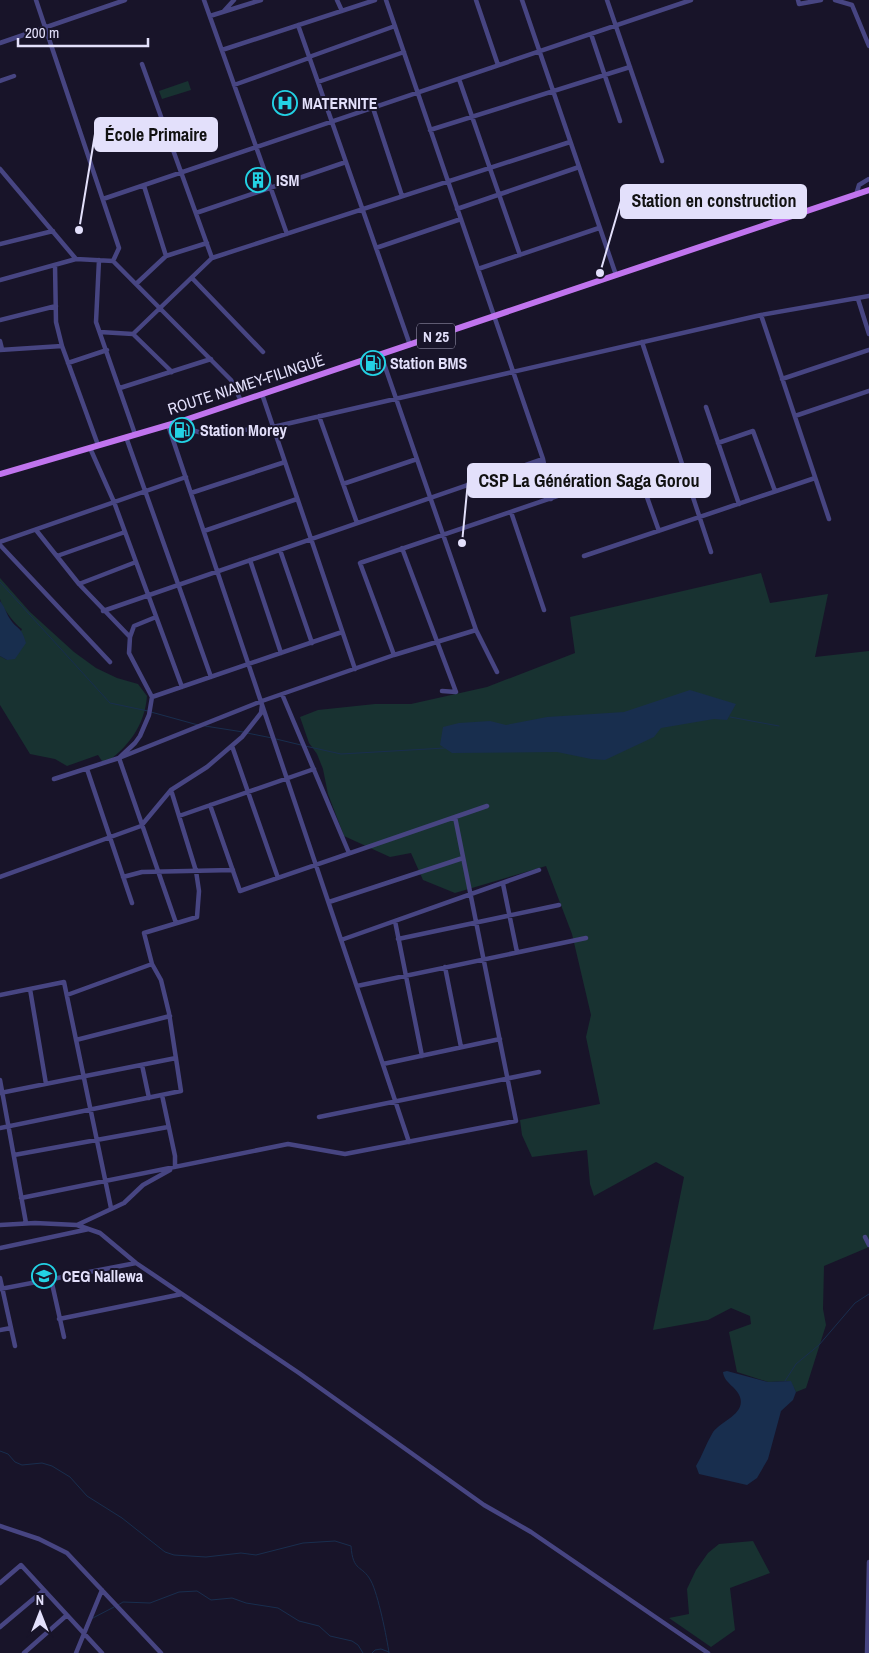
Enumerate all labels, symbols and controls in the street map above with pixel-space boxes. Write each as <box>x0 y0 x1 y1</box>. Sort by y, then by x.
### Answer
scale bar <box>18 15 148 47</box>
text: 200 m <box>25 22 59 43</box>
hospital icon: MATERNITE <box>272 90 298 116</box>
place label: MATERNITE <box>302 92 378 114</box>
callout: École Primaire <box>95 118 217 151</box>
text: École Primaire <box>105 122 207 147</box>
building icon: ISM <box>245 167 271 193</box>
place label: ISM <box>276 169 299 191</box>
callout: Station en construction <box>621 185 806 218</box>
text: Station en construction <box>632 188 796 213</box>
road number: N 25 <box>417 324 455 348</box>
street label: ROUTE NIAMEY-FILINGUÉ <box>165 348 327 420</box>
fuel station icon: Station BMS <box>360 350 386 376</box>
place label: Station BMS <box>390 352 468 374</box>
fuel station icon: Station Morey <box>169 417 195 443</box>
place label: Station Morey <box>200 419 287 441</box>
callout: CSP La Génération Saga Gorou <box>468 464 710 497</box>
text: CSP La Génération Saga Gorou <box>478 468 700 493</box>
school or university icon: CEG Nallewa <box>31 1263 57 1289</box>
place label: CEG Nallewa <box>62 1265 144 1287</box>
north arrow <box>15 1588 65 1638</box>
text: N <box>36 1591 44 1609</box>

